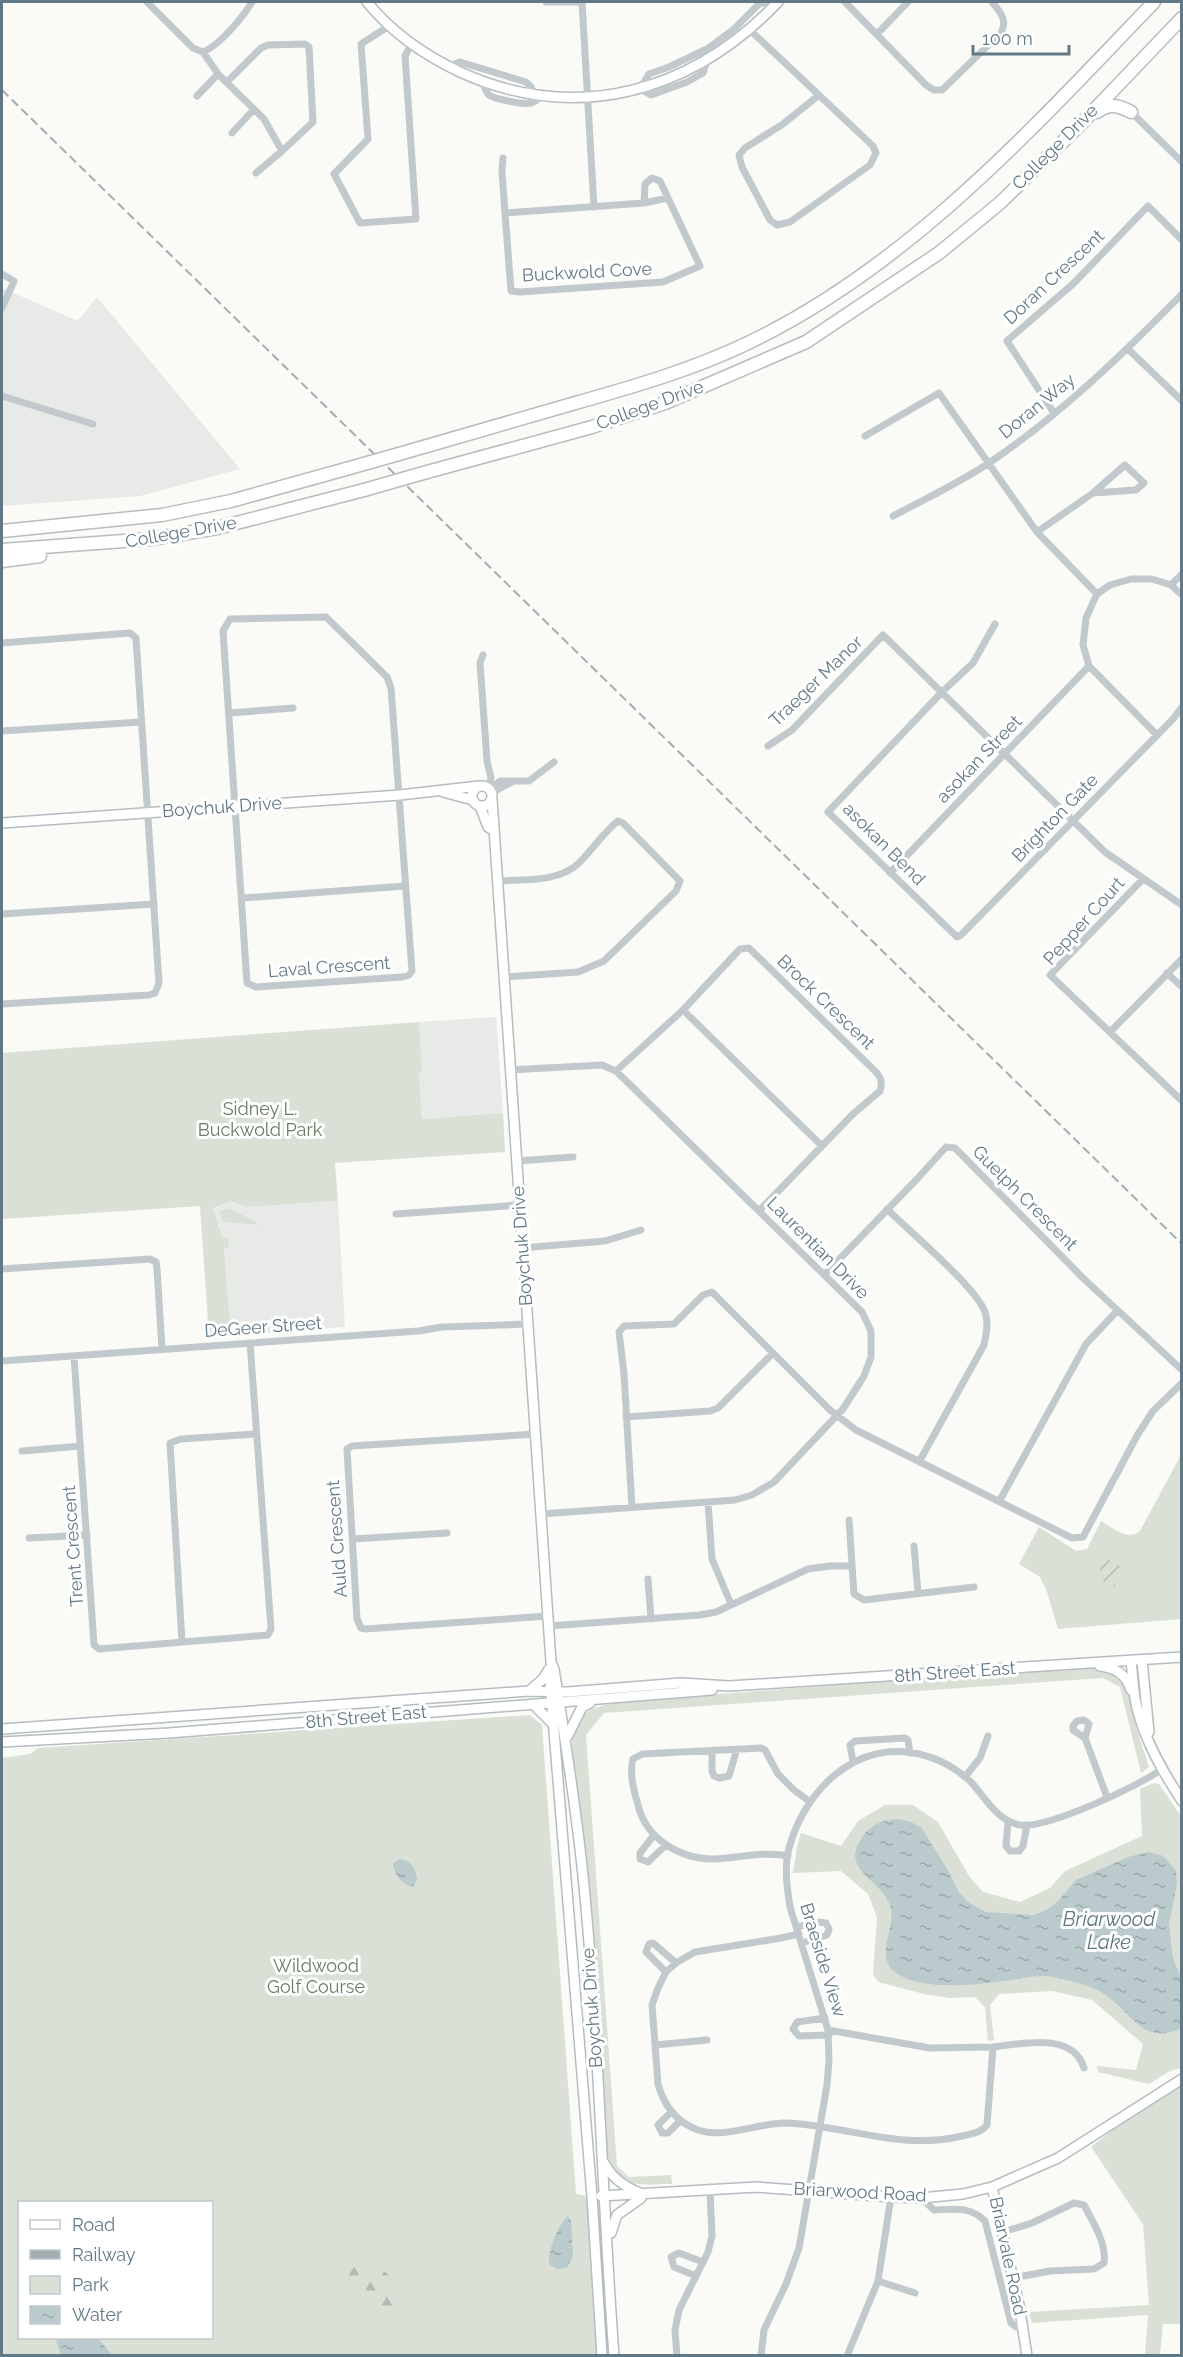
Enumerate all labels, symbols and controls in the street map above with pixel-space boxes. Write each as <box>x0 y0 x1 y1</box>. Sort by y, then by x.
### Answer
scale bar <box>973 18 1069 56</box>
text: 100 m <box>982 28 1033 49</box>
street label: College Drive <box>1007 99 1102 194</box>
street label: Doran Crescent <box>999 225 1108 328</box>
street label: Buckwold Cove <box>521 258 653 285</box>
street label: Doran Way <box>995 369 1079 442</box>
street label: College Drive <box>593 375 707 434</box>
street label: College Drive <box>124 511 239 552</box>
street label: Traeger Manor <box>765 631 867 730</box>
street label: asokan Street <box>932 711 1026 807</box>
street label: Brighton Gate <box>1007 769 1102 866</box>
street label: Boychuk Drive <box>161 792 283 821</box>
street label: asokan Bend <box>839 798 930 889</box>
street label: Pepper Court <box>1039 872 1129 969</box>
street label: Brock Crescent <box>773 950 879 1053</box>
street label: Laval Crescent <box>267 952 391 981</box>
park label: Sidney L. Buckwold Park <box>198 1098 323 1140</box>
street label: Guelph Crescent <box>969 1141 1082 1254</box>
street label: Boychuk Drive <box>507 1185 536 1307</box>
street label: Laurentian Drive <box>763 1192 874 1303</box>
street label: DeGeer Street <box>203 1312 322 1341</box>
street label: Auld Crescent <box>322 1480 351 1599</box>
street label: Trent Crescent <box>58 1485 87 1607</box>
street label: 8th Street East <box>894 1657 1016 1686</box>
street label: 8th Street East <box>304 1701 428 1732</box>
street label: Braeside View <box>796 1900 851 2020</box>
water label: Briarwood Lake <box>1063 1907 1156 1954</box>
street label: Boychuk Drive <box>577 1947 606 2069</box>
park label: Wildwood Golf Course <box>267 1955 365 1997</box>
street label: Briarwood Road <box>793 2178 927 2205</box>
street label: Briarvale Road <box>986 2195 1031 2317</box>
legend <box>18 2201 213 2339</box>
text: Road <box>72 2214 115 2235</box>
text: Railway <box>72 2244 136 2265</box>
text: Park <box>72 2274 109 2295</box>
text: Water <box>72 2304 123 2325</box>

